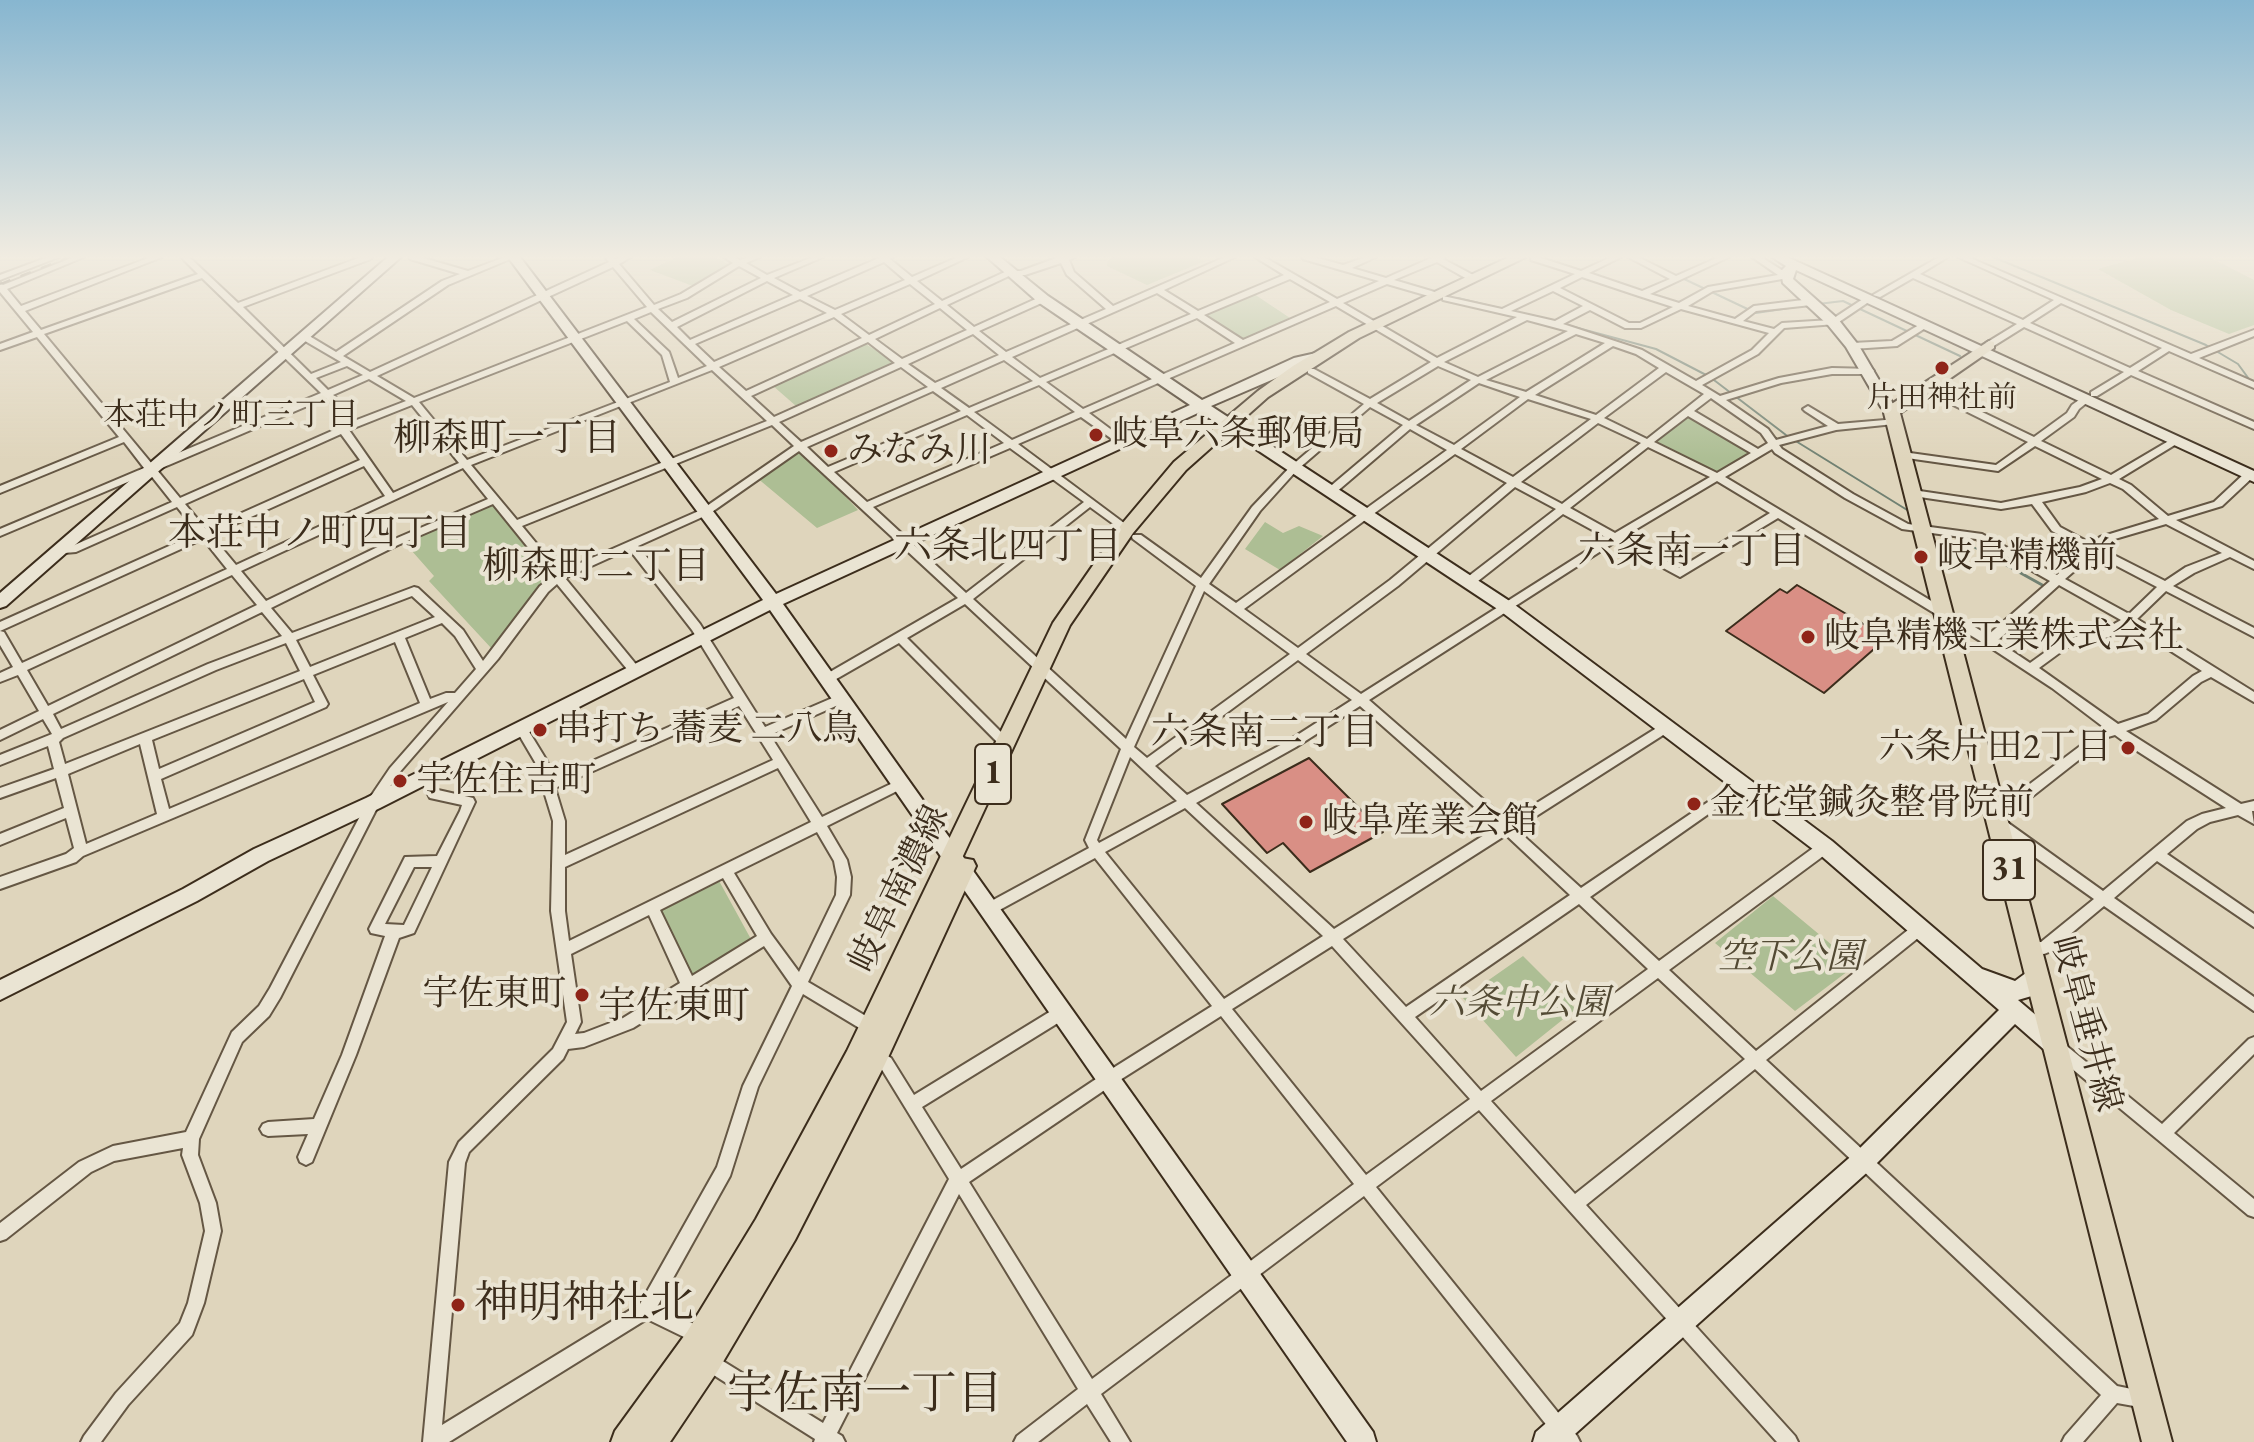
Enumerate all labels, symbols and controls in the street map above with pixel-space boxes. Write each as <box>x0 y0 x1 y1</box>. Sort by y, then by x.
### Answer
marker: 片田神社前 <box>1933 359 1951 377</box>
place label: 片田神社前 <box>1867 381 2017 417</box>
district label: 本荘中ノ町三丁目 <box>103 397 359 435</box>
place label: 岐阜六条郵便局 <box>1112 413 1364 457</box>
district label: 柳森町一丁目 <box>393 417 621 463</box>
marker: 岐阜六条郵便局 <box>1087 426 1105 444</box>
place label: みなみ川 <box>847 429 991 473</box>
marker: みなみ川 <box>822 442 840 460</box>
district label: 本荘中ノ町四丁目 <box>168 512 472 558</box>
district label: 六条北四丁目 <box>894 525 1122 571</box>
district label: 六条南一丁目 <box>1578 530 1806 576</box>
place label: 岐阜精機前 <box>1937 535 2117 579</box>
district label: 柳森町二丁目 <box>482 545 710 591</box>
marker: 岐阜精機前 <box>1912 548 1930 566</box>
place label: 岐阜精機工業株式会社 <box>1824 615 2184 659</box>
marker: 岐阜精機工業株式会社 <box>1799 628 1817 646</box>
place label: 串打ち 蕎麦 二八鳥 <box>556 708 858 752</box>
district label: 六条南二丁目 <box>1151 711 1379 757</box>
marker: 串打ち 蕎麦 二八鳥 <box>531 721 549 739</box>
place label: 六条片田2丁目 <box>1879 726 2112 770</box>
marker: 六条片田2丁目 <box>2119 739 2137 757</box>
road number: 1 <box>975 744 1011 804</box>
place label: 宇佐住吉町 <box>416 759 596 803</box>
marker: 宇佐住吉町 <box>391 772 409 790</box>
place label: 金花堂鍼灸整骨院前 <box>1710 782 2034 826</box>
marker: 金花堂鍼灸整骨院前 <box>1685 795 1703 813</box>
street label: 岐阜南濃線 <box>841 799 959 979</box>
place label: 岐阜産業会館 <box>1322 800 1538 844</box>
marker: 岐阜産業会館 <box>1297 813 1315 831</box>
road number: 31 <box>1983 840 2035 900</box>
street label: 岐阜垂井線 <box>2041 931 2129 1117</box>
park label: 空下公園 <box>1718 936 1862 980</box>
place label: 宇佐東町 <box>422 973 566 1017</box>
park label: 六条中公園 <box>1429 982 1609 1026</box>
district label: 宇佐東町 <box>598 985 750 1031</box>
marker: 宇佐東町 <box>573 986 591 1004</box>
place label: 神明神社北 <box>474 1279 694 1331</box>
marker: 神明神社北 <box>449 1296 467 1314</box>
district label: 宇佐南一丁目 <box>727 1367 1003 1423</box>

